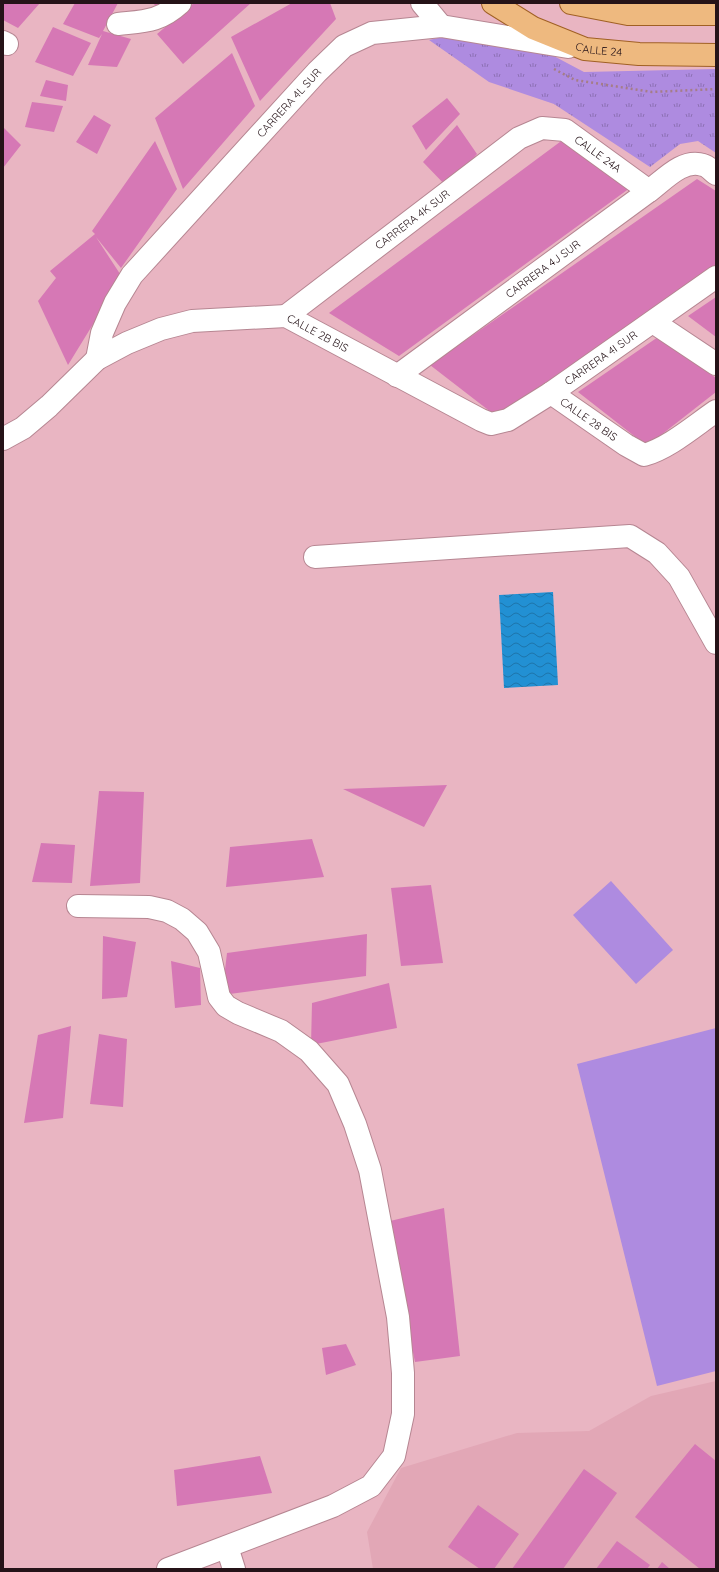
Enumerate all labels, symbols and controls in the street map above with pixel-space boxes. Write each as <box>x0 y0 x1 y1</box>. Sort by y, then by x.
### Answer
street label: CALLE 24 <box>573 39 623 59</box>
street label: CARRERA 4L SUR <box>254 65 324 140</box>
street label: CALLE 24A <box>572 132 624 175</box>
street label: CARRERA 4K SUR <box>372 186 453 253</box>
street label: CARRERA 4J SUR <box>503 237 583 301</box>
street label: CALLE 2B BIS <box>285 311 351 355</box>
street label: CARRERA 4I SUR <box>562 328 640 388</box>
street label: CALLE 28 BIS <box>557 395 620 444</box>

